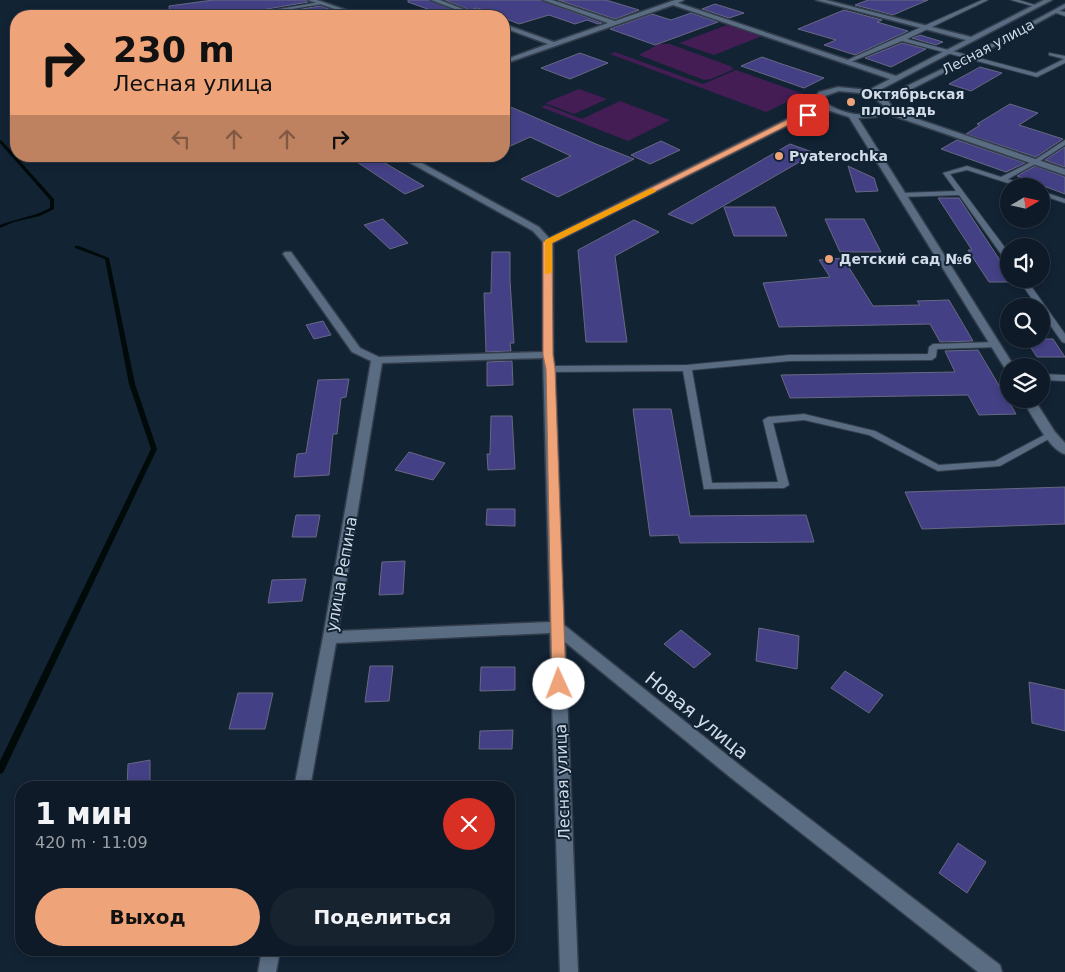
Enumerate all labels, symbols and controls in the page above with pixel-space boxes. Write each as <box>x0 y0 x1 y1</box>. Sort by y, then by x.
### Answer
street label: Лесная улица <box>939 16 1037 78</box>
icon: right <box>30 30 95 95</box>
text: 230 m <box>113 30 235 70</box>
text: Лесная улица <box>113 71 273 96</box>
place label: Октябрьская площадь <box>861 86 964 118</box>
pin <box>787 94 829 136</box>
marker: Октябрьская площадь <box>845 96 857 108</box>
icon: arrive <box>794 101 822 129</box>
icon: left <box>167 125 195 153</box>
icon: ahead <box>220 125 248 153</box>
icon: ahead <box>273 125 301 153</box>
icon: right <box>326 125 354 153</box>
place label: Pyaterochka <box>789 148 888 164</box>
marker: Pyaterochka <box>773 150 785 162</box>
north arrow <box>1000 178 1050 228</box>
map controls <box>1000 178 1050 408</box>
button: sound <box>1000 238 1050 288</box>
place label: Детский сад №6 <box>839 251 972 267</box>
marker: Детский сад №6 <box>823 253 835 265</box>
button: search <box>1000 298 1050 348</box>
button: layers <box>1000 358 1050 408</box>
street label: улица Репина <box>322 515 361 633</box>
position arrow <box>532 657 584 709</box>
street label: Новая улица <box>641 667 753 763</box>
street label: Лесная улица <box>551 723 574 840</box>
text: 1 мин <box>35 796 133 831</box>
button: close <box>443 798 495 850</box>
text: 420 m · 11:09 <box>35 833 148 852</box>
button: Выход <box>35 888 260 946</box>
button: Поделиться <box>270 888 495 946</box>

